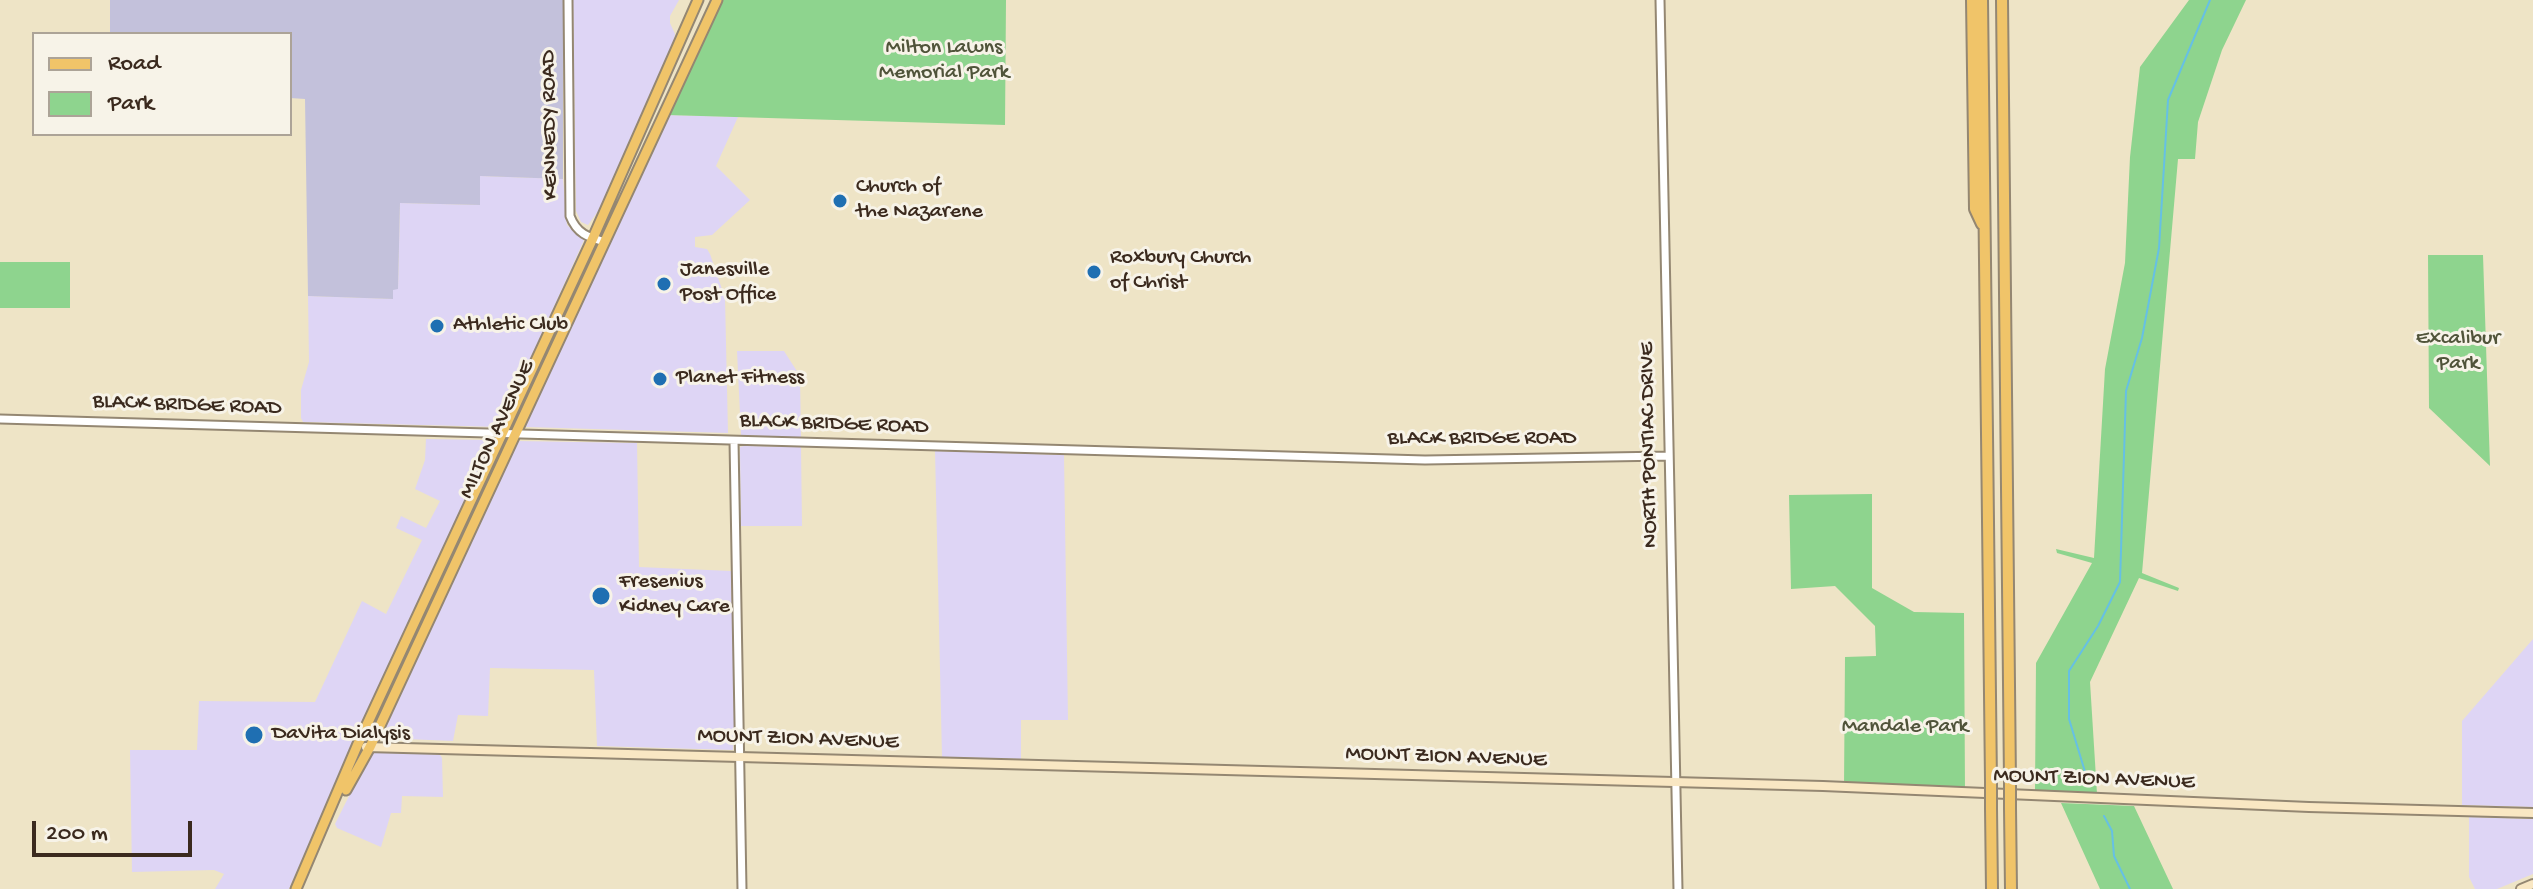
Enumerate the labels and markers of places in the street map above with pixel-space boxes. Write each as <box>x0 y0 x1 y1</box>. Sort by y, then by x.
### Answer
place label: Church of the Nazarene <box>856 175 983 226</box>
marker: Church of the Nazarene <box>831 192 849 210</box>
place label: Roxbury Church of Christ <box>1110 246 1251 298</box>
place label: Janesville Post Office <box>680 258 776 310</box>
marker: Roxbury Church of Christ <box>1085 263 1103 281</box>
marker: Janesville Post Office <box>655 275 673 293</box>
place label: Athletic Club <box>453 313 568 339</box>
marker: Athletic Club <box>428 317 446 335</box>
place label: Planet Fitness <box>676 366 804 392</box>
marker: Planet Fitness <box>651 370 669 388</box>
place label: Fresenius Kidney Care <box>619 570 730 622</box>
marker: Fresenius Kidney Care <box>590 585 612 607</box>
place label: DaVita Dialysis <box>272 722 410 748</box>
marker: DaVita Dialysis <box>243 724 265 746</box>

